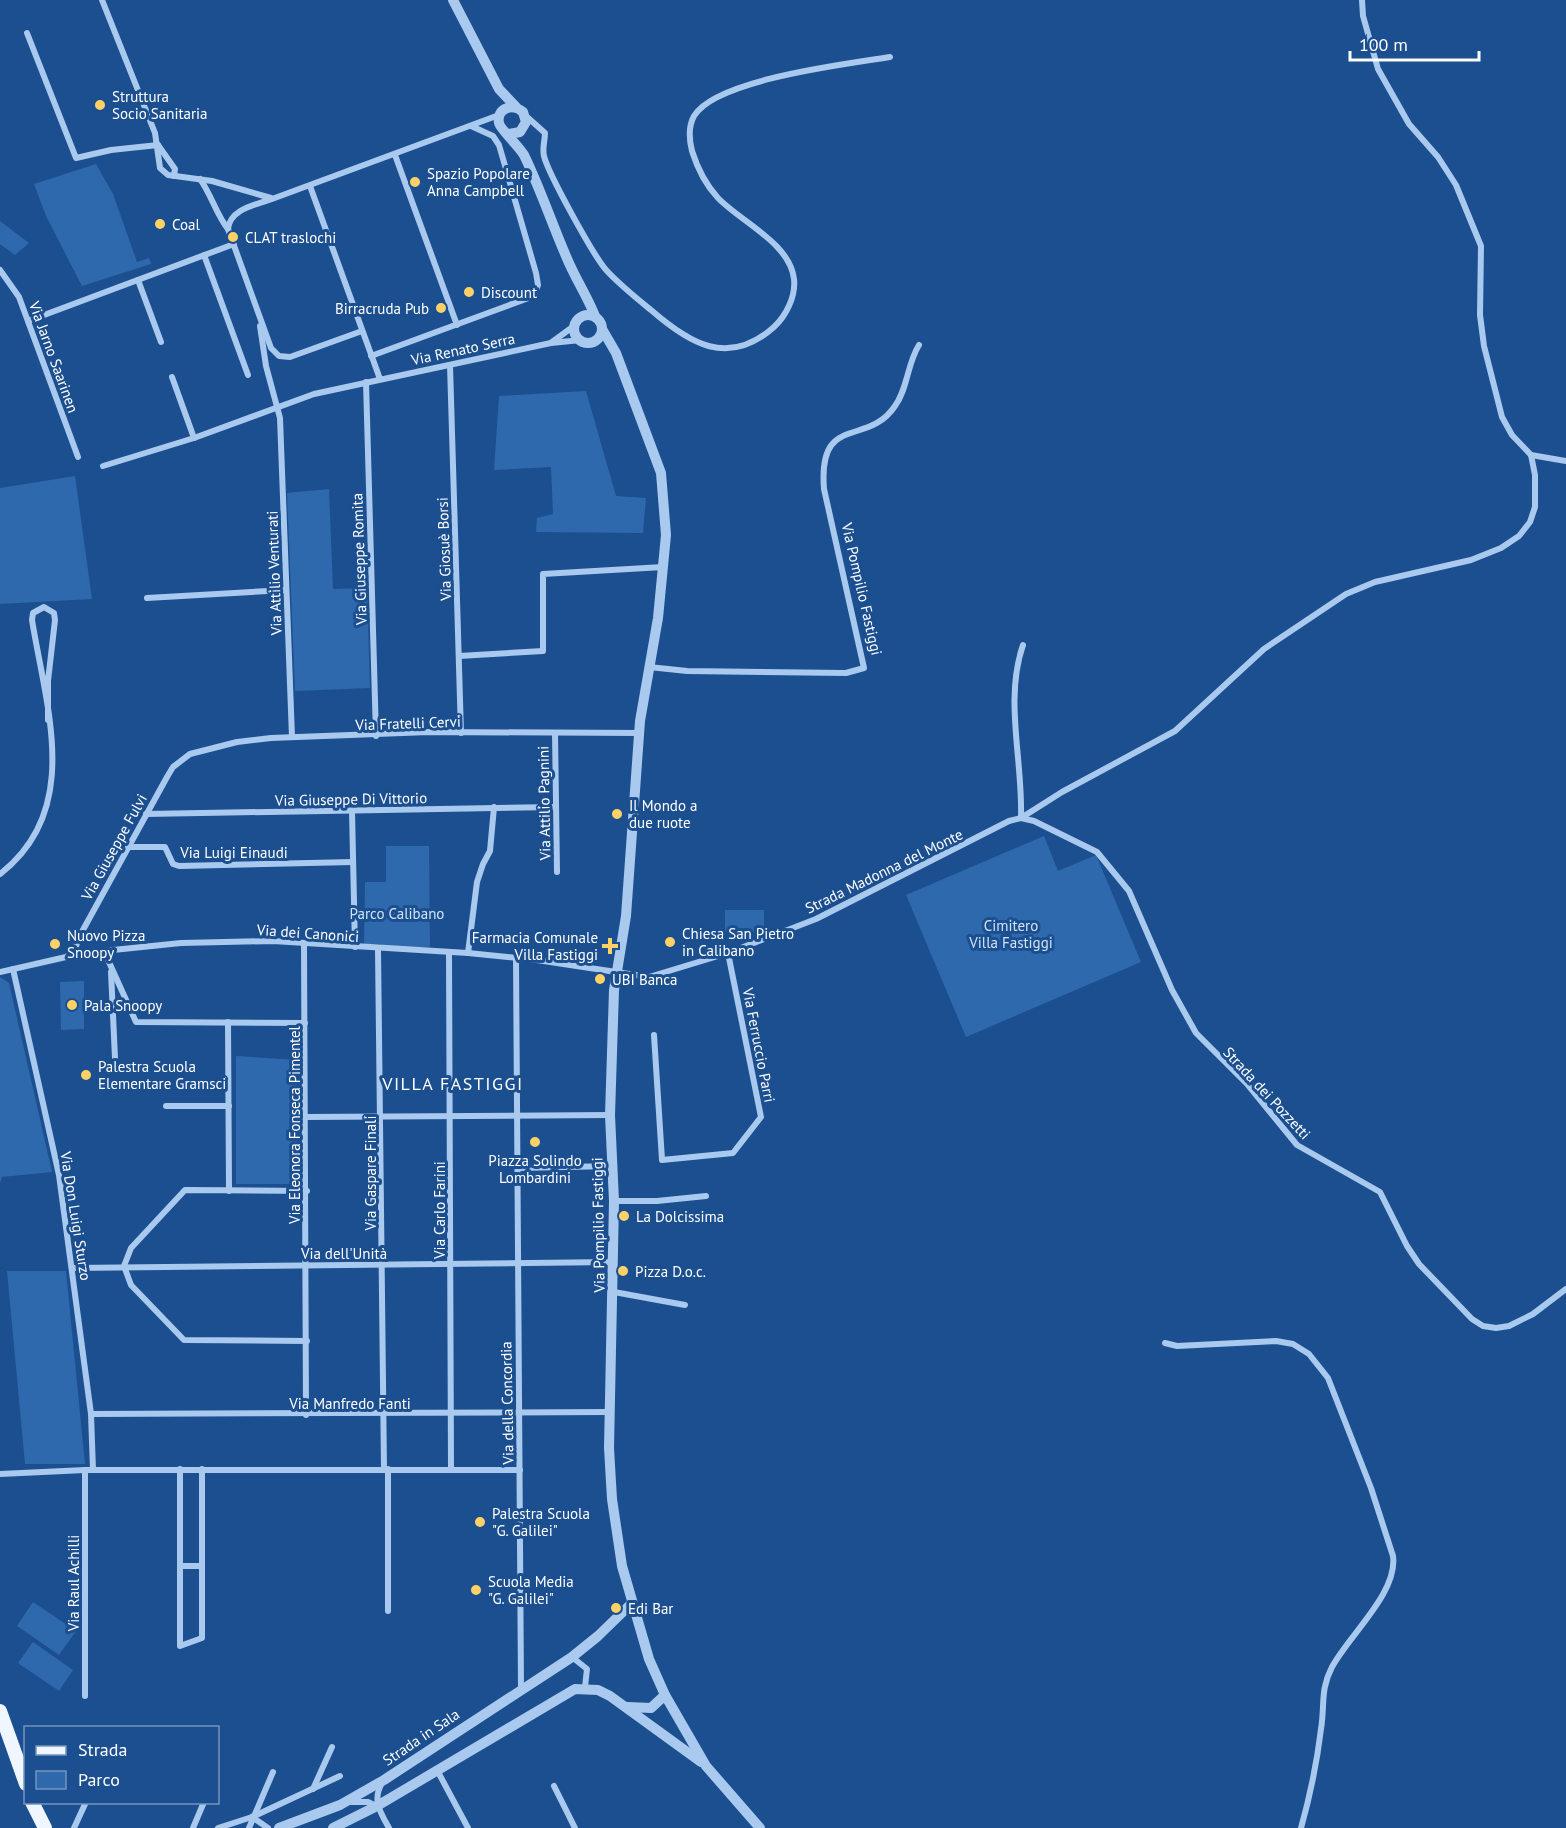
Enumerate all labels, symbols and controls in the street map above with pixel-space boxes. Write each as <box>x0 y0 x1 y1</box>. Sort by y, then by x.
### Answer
scale bar <box>1350 24 1479 62</box>
text: 100 m <box>1359 33 1408 56</box>
place label: Struttura Socio Sanitaria <box>112 87 208 123</box>
marker: Struttura Socio Sanitaria <box>93 98 107 112</box>
place label: Spazio Popolare Anna Campbell <box>427 164 530 200</box>
marker: Spazio Popolare Anna Campbell <box>408 175 422 189</box>
place label: Coal <box>172 215 201 234</box>
marker: Coal <box>153 217 167 231</box>
place label: CLAT traslochi <box>245 228 336 247</box>
marker: CLAT traslochi <box>226 230 240 244</box>
place label: Discount <box>481 283 537 302</box>
marker: Discount <box>462 285 476 299</box>
street label: Via Jarno Saarinen <box>25 298 83 415</box>
place label: Birracruda Pub <box>335 299 429 318</box>
marker: Birracruda Pub <box>434 301 448 315</box>
street label: Via Renato Serra <box>408 329 517 369</box>
street label: Via Giuseppe Romita <box>347 493 371 626</box>
street label: Via Giosuè Borsi <box>433 497 455 602</box>
street label: Via Attilio Venturati <box>262 510 286 637</box>
street label: Via Pompilio Fastiggi <box>837 520 886 657</box>
street label: Via Fratelli Cervi <box>354 712 461 734</box>
street label: Via Attilio Pagnini <box>534 746 555 861</box>
street label: Via Giuseppe Di Vittorio <box>274 788 427 810</box>
street label: Via Giuseppe Fulvi <box>76 791 151 904</box>
place label: Il Mondo a due ruote <box>629 796 697 832</box>
marker: Il Mondo a due ruote <box>610 807 624 821</box>
street label: Strada Madonna del Monte <box>802 825 966 917</box>
street label: Via Luigi Einaudi <box>179 843 288 862</box>
park label: Parco Calibano <box>350 904 444 923</box>
park label: Cimitero Villa Fastiggi <box>968 916 1053 952</box>
street label: Via dei Canonici <box>255 920 360 946</box>
place label: Chiesa San Pietro in Calibano <box>682 924 794 960</box>
place label: Nuovo Pizza Snoopy <box>67 926 145 962</box>
place label: Farmacia Comunale Villa Fastiggi <box>472 928 598 964</box>
marker: Chiesa San Pietro in Calibano <box>663 935 677 949</box>
marker: Nuovo Pizza Snoopy <box>48 937 62 951</box>
marker: Farmacia Comunale Villa Fastiggi <box>603 939 617 953</box>
place label: UBI Banca <box>612 970 678 989</box>
marker: UBI Banca <box>593 972 607 986</box>
street label: Via Ferruccio Parri <box>738 985 779 1104</box>
place label: Pala Snoopy <box>84 996 162 1015</box>
marker: Pala Snoopy <box>65 998 79 1012</box>
street label: Via Eleonora Fonseca Pimentel <box>285 1025 304 1225</box>
street label: Strada dei Pozzetti <box>1219 1043 1315 1143</box>
place label: Palestra Scuola Elementare Gramsci <box>98 1057 226 1093</box>
marker: Palestra Scuola Elementare Gramsci <box>79 1068 93 1082</box>
district label: VILLA FASTIGGI <box>381 1072 524 1095</box>
street label: Via Gaspare Finali <box>361 1115 380 1232</box>
marker: Piazza Solindo Lombardini <box>528 1135 542 1149</box>
street label: Via Don Luigi Sturzo <box>56 1149 96 1282</box>
place label: Piazza Solindo Lombardini <box>488 1151 582 1187</box>
street label: Via Pompilio Fastiggi <box>587 1157 609 1294</box>
street label: Via Carlo Farini <box>430 1161 449 1260</box>
place label: La Dolcissima <box>636 1207 724 1226</box>
marker: La Dolcissima <box>617 1209 631 1223</box>
street label: Via dell'Unità <box>300 1244 387 1263</box>
place label: Pizza D.o.c. <box>635 1262 706 1281</box>
marker: Pizza D.o.c. <box>616 1264 630 1278</box>
street label: Via della Concordia <box>496 1341 518 1466</box>
street label: Via Manfredo Fanti <box>288 1394 411 1413</box>
place label: Palestra Scuola "G. Galilei" <box>492 1504 590 1540</box>
marker: Palestra Scuola "G. Galilei" <box>473 1515 487 1529</box>
street label: Via Raul Achilli <box>64 1535 83 1632</box>
place label: Scuola Media "G. Galilei" <box>488 1572 574 1608</box>
marker: Scuola Media "G. Galilei" <box>469 1583 483 1597</box>
place label: Edi Bar <box>628 1599 673 1618</box>
marker: Edi Bar <box>609 1601 623 1615</box>
street label: Strada in Sala <box>379 1704 463 1770</box>
legend <box>24 1726 219 1804</box>
text: Strada <box>78 1738 127 1761</box>
text: Parco <box>78 1768 120 1791</box>

